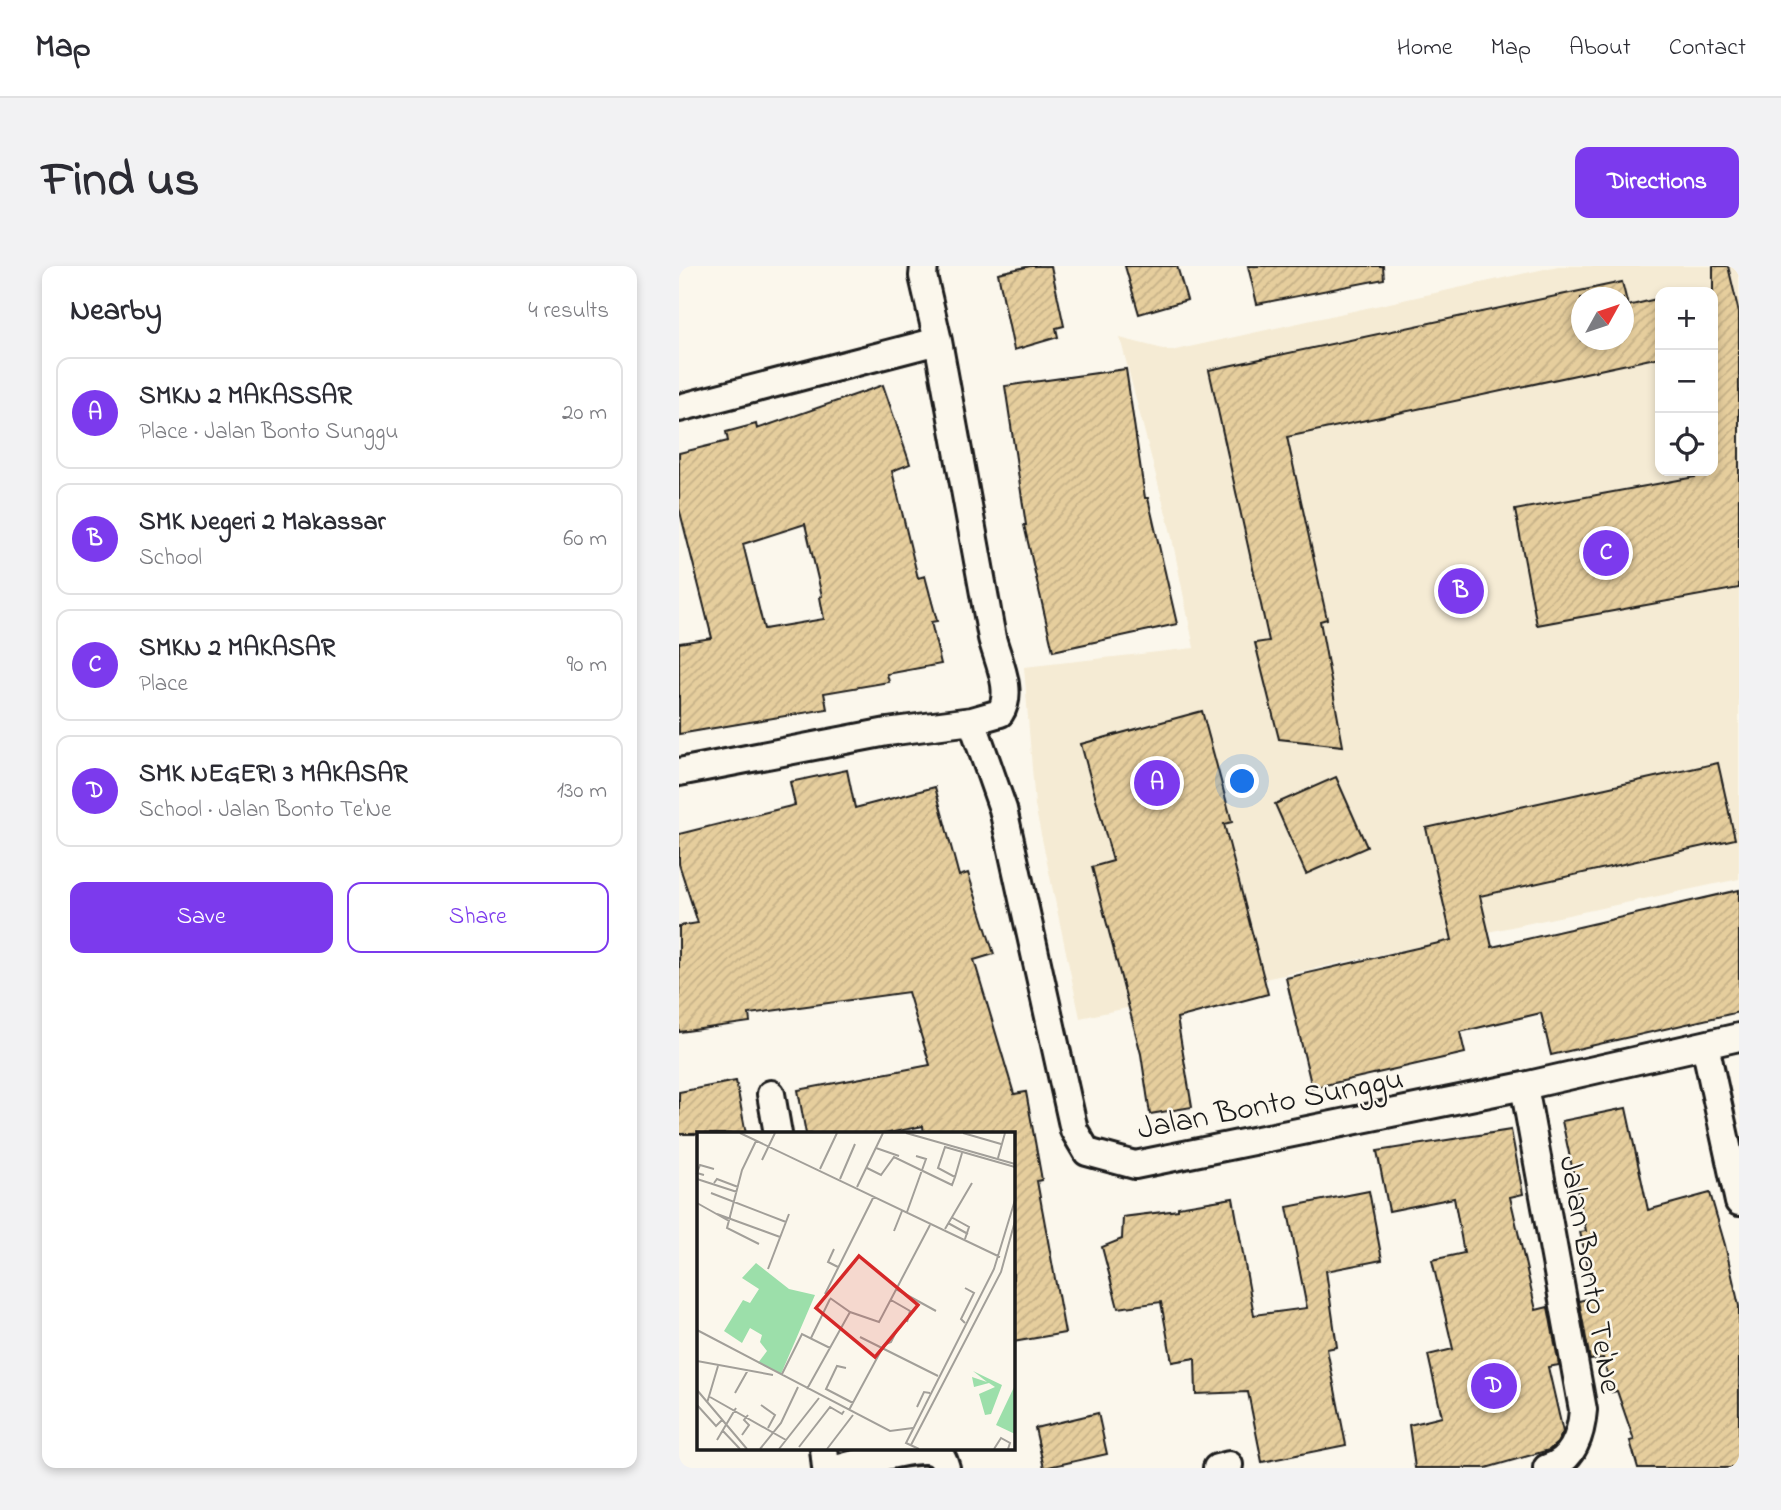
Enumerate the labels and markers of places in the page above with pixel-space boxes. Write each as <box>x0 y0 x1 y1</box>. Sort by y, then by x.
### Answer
pin: C <box>1583 527 1629 579</box>
pin: B <box>1438 565 1484 617</box>
pin: A <box>1134 757 1180 809</box>
pin: D <box>1471 1360 1517 1412</box>

